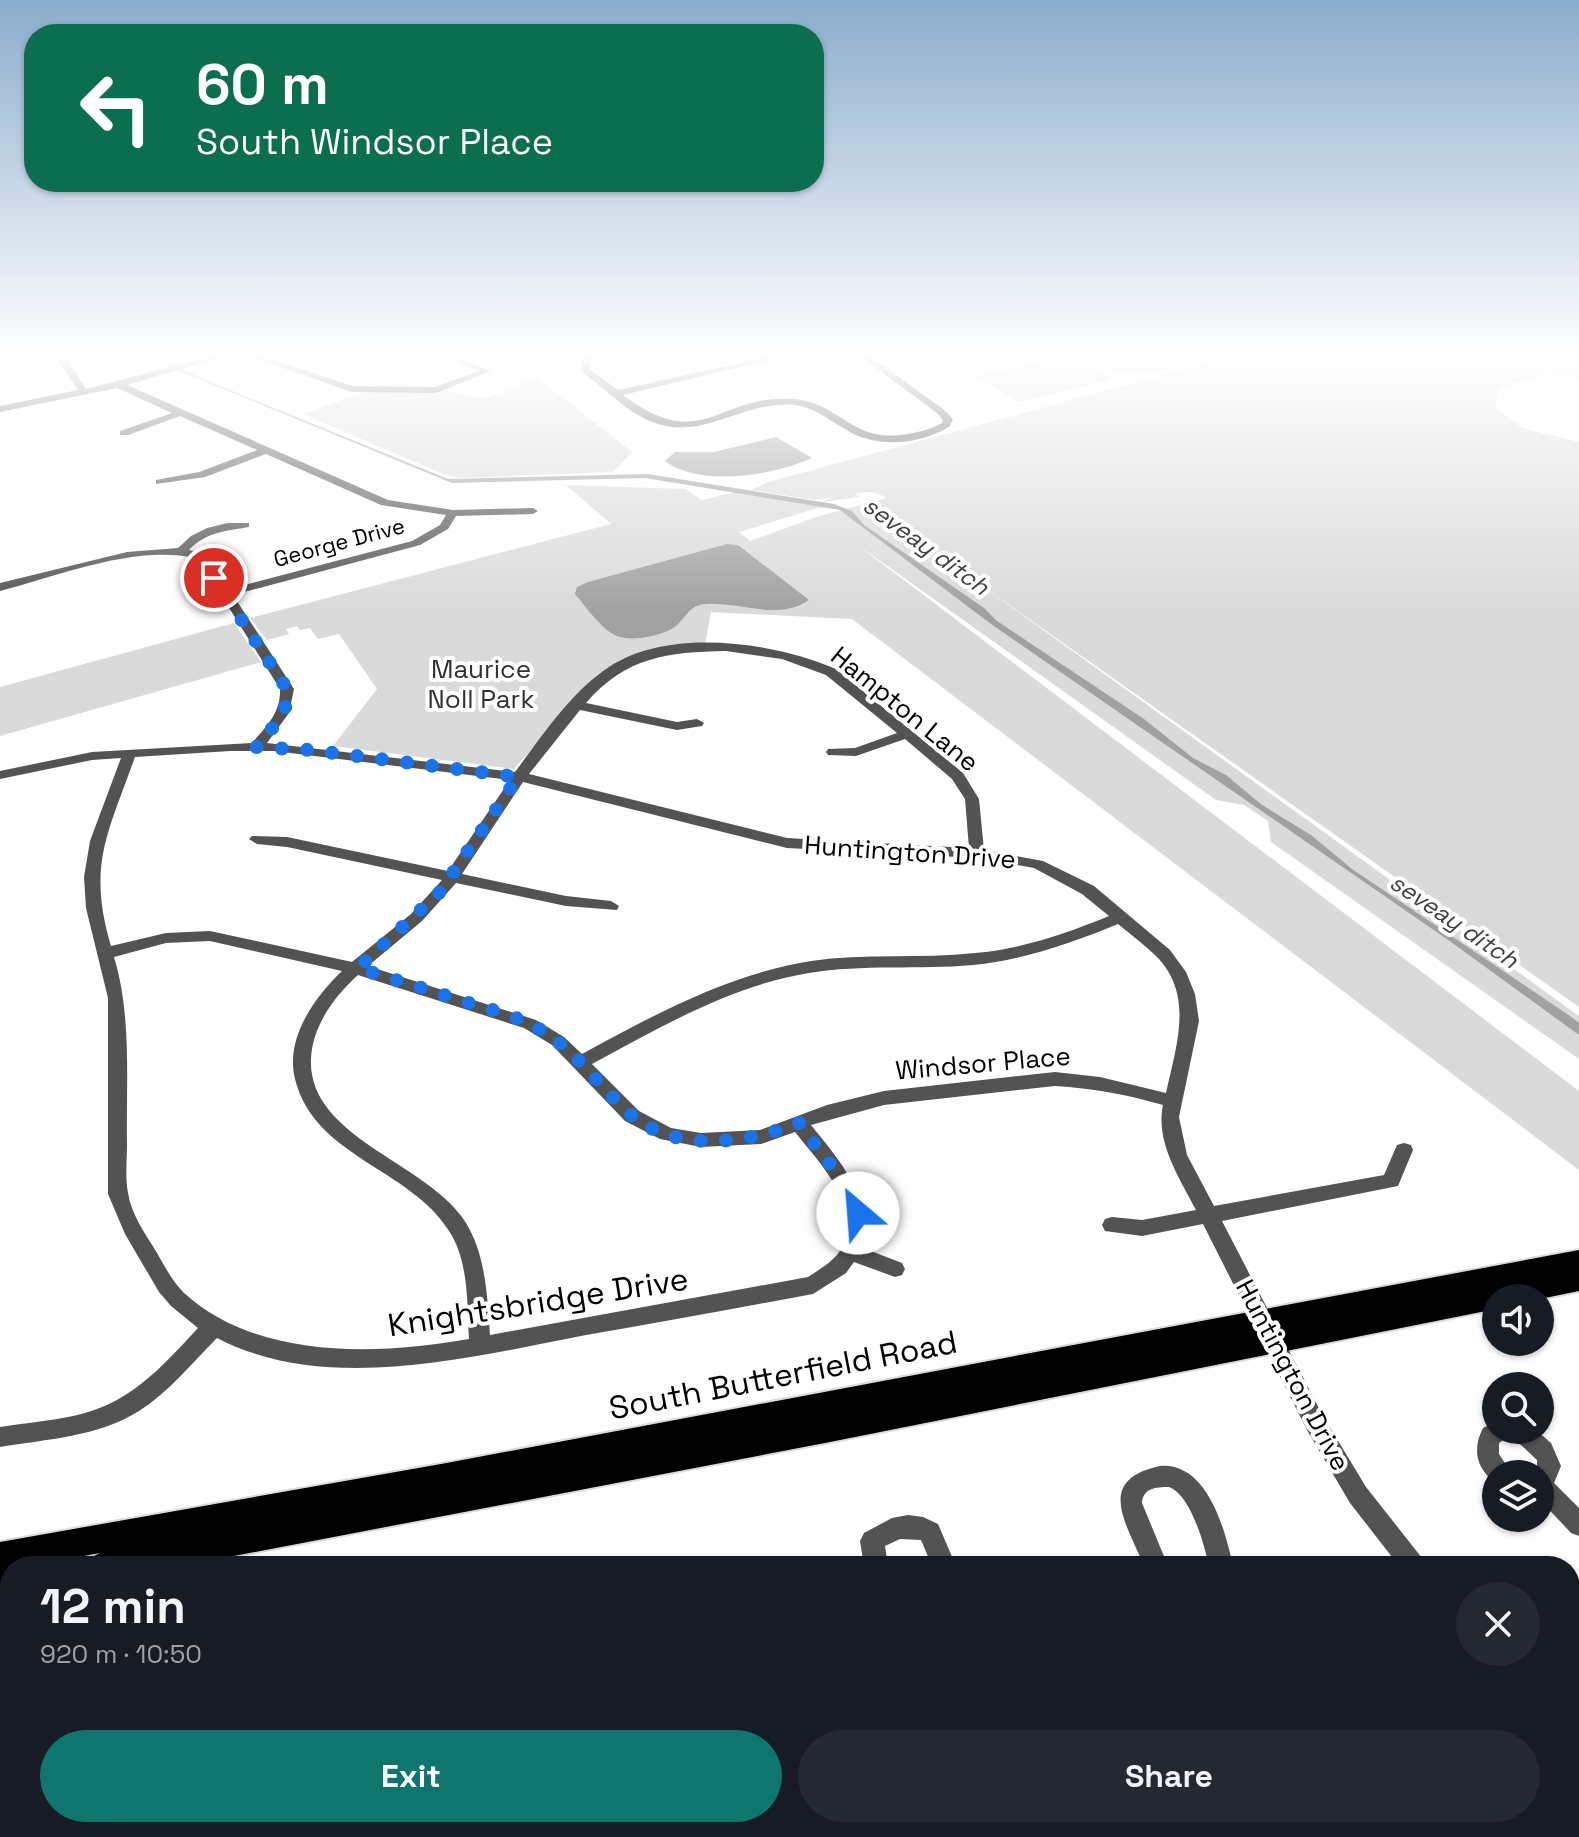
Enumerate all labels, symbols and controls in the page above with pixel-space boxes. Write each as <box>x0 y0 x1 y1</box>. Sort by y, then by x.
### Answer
text: 60 m <box>196 49 329 120</box>
icon: left <box>64 56 168 160</box>
text: South Windsor Place <box>196 119 553 165</box>
water label: seveay ditch <box>857 489 996 602</box>
street label: George Drive <box>270 511 408 573</box>
pin <box>180 544 248 612</box>
icon: arrive <box>192 556 236 600</box>
street label: Hampton Lane <box>824 639 986 779</box>
park label: Maurice Noll Park <box>428 652 534 716</box>
street label: Huntington Drive <box>803 828 1017 876</box>
water label: seveay ditch <box>1384 866 1526 976</box>
street label: Windsor Place <box>894 1038 1072 1088</box>
position arrow <box>816 1171 900 1255</box>
street label: Knightsbridge Drive <box>385 1258 691 1346</box>
street label: Huntington Drive <box>1228 1273 1358 1477</box>
map controls <box>1482 1284 1554 1532</box>
button: sound <box>1482 1284 1554 1356</box>
street label: South Butterfield Road <box>606 1322 960 1428</box>
button: search <box>1482 1372 1554 1444</box>
button: layers <box>1482 1460 1554 1532</box>
text: 12 min <box>40 1576 186 1637</box>
button: close <box>1456 1582 1540 1666</box>
text: 920 m · 10:50 <box>40 1637 202 1671</box>
button: Exit <box>40 1730 782 1822</box>
button: Share <box>798 1730 1540 1822</box>

